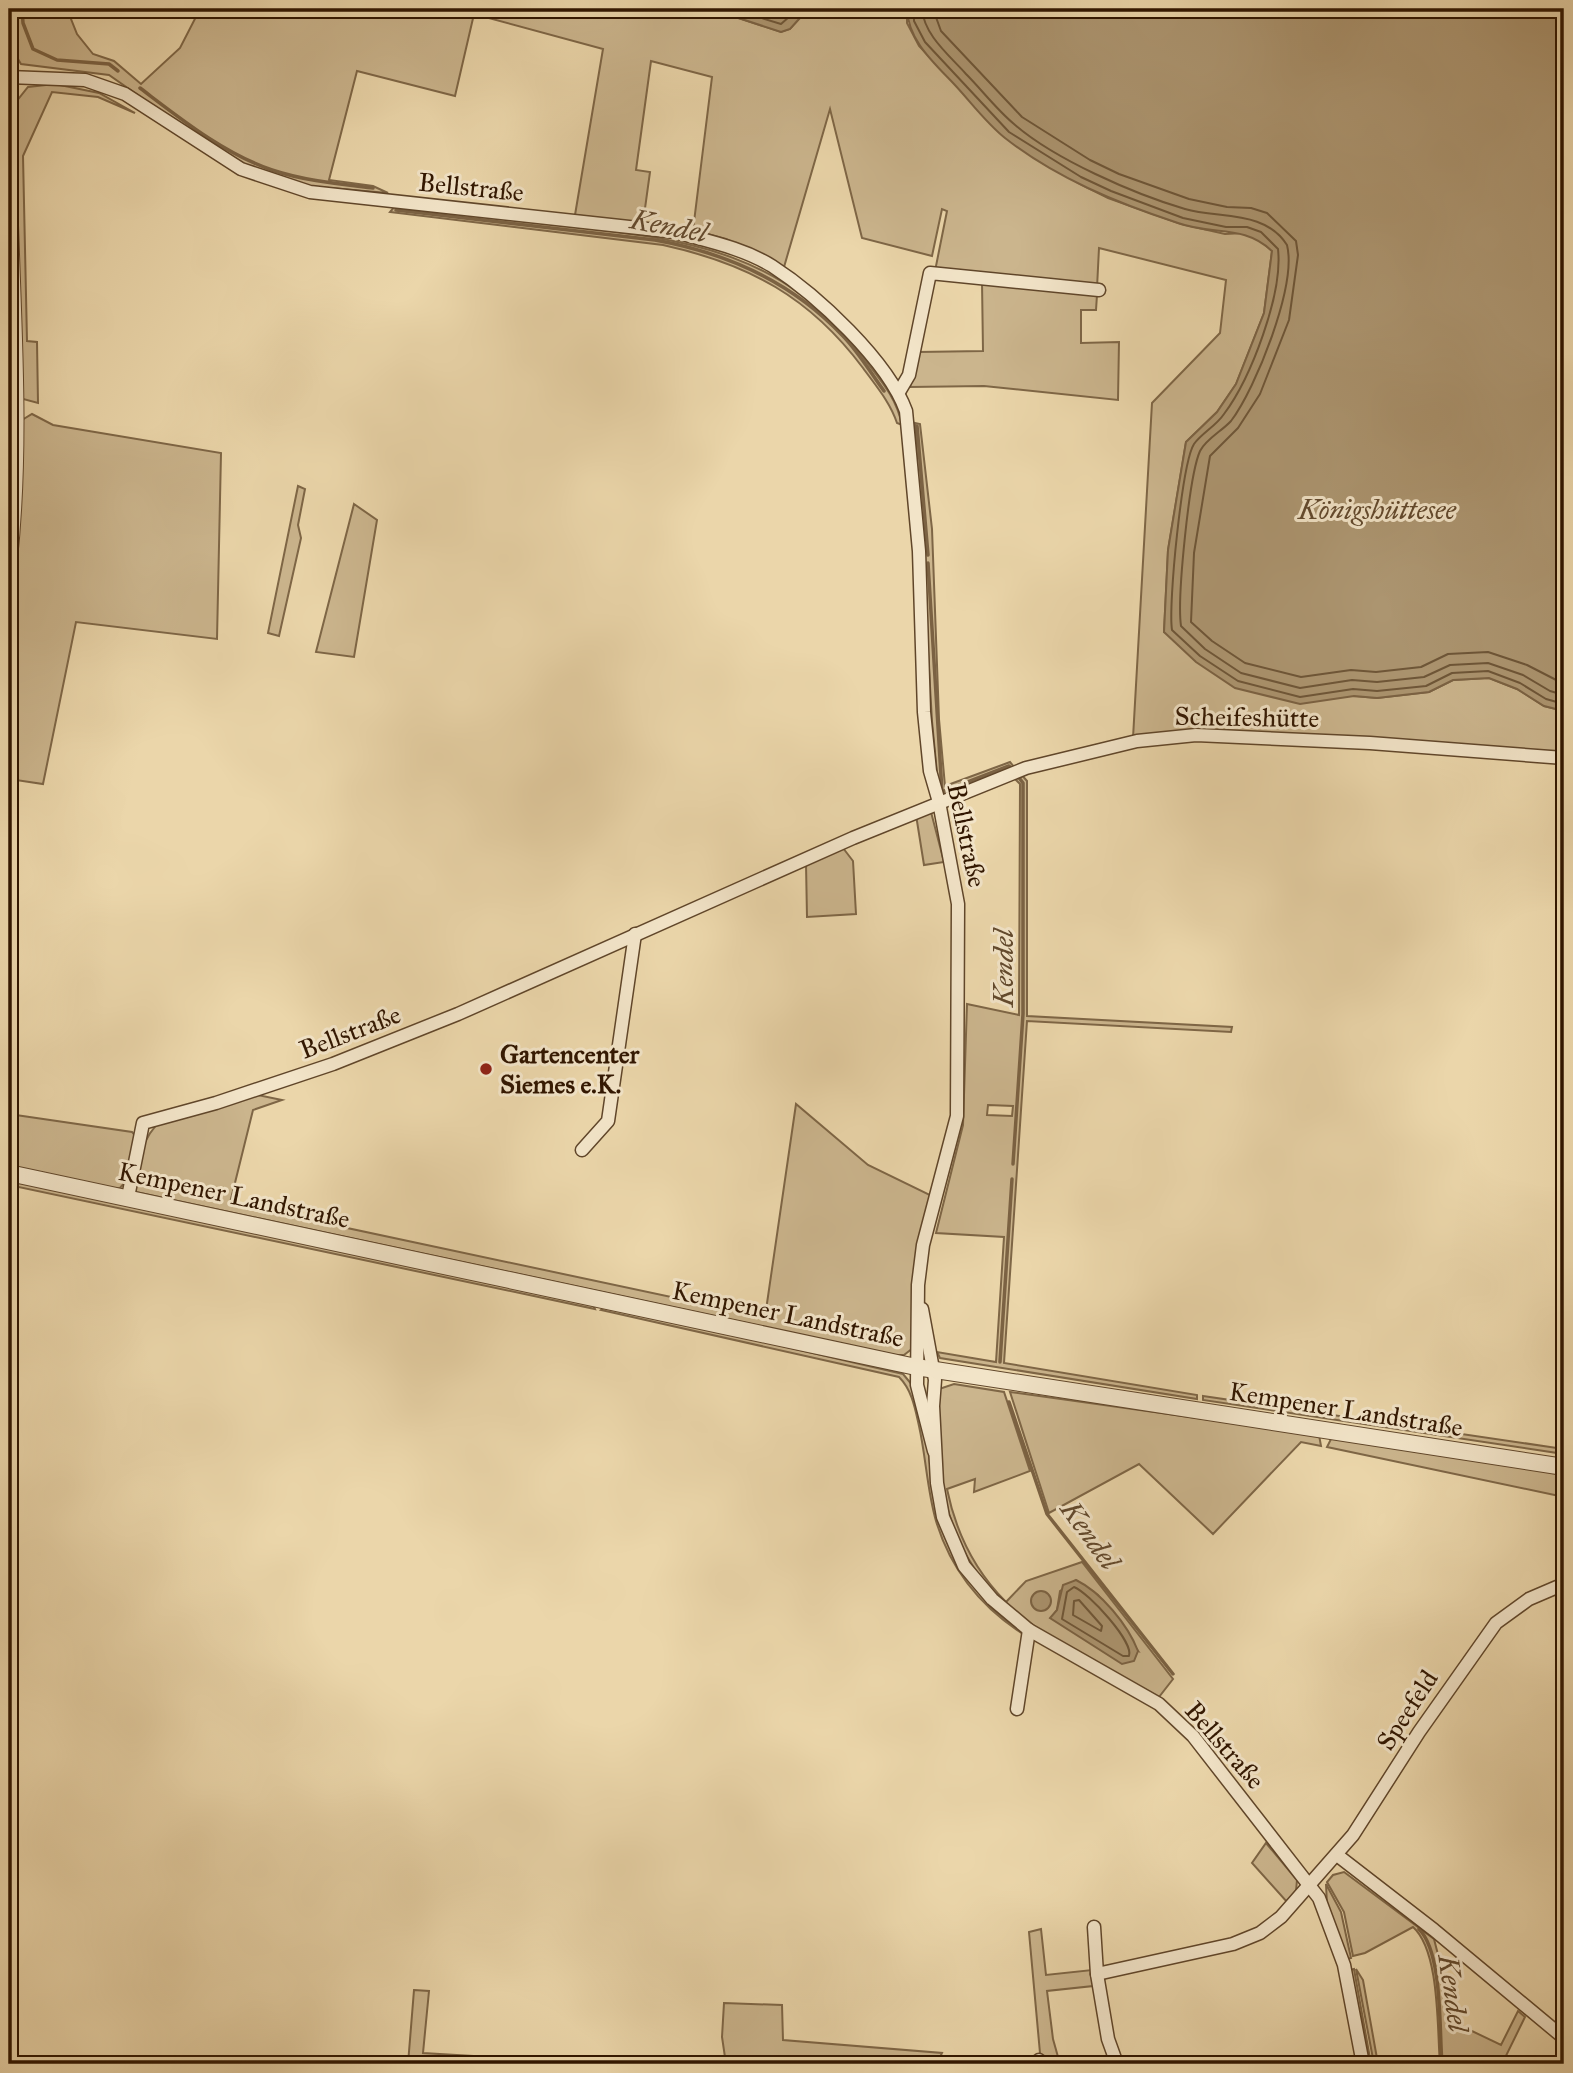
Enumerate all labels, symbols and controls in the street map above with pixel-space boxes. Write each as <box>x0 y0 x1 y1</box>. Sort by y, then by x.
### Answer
street label: Bellstraße <box>417 166 525 208</box>
water label: Kendel <box>626 201 713 251</box>
water label: Königshüttesee <box>1296 492 1456 527</box>
street label: Scheifeshütte <box>1174 700 1320 734</box>
street label: Bellstraße <box>940 780 994 890</box>
water label: Kendel <box>986 927 1021 1009</box>
street label: Bellstraße <box>295 998 405 1066</box>
place label: Gartencenter Siemes e.K. <box>500 1038 641 1100</box>
marker: Gartencenter Siemes e.K. <box>478 1061 494 1077</box>
street label: Kempener Landstraße <box>115 1155 353 1235</box>
street label: Kempener Landstraße <box>669 1274 907 1354</box>
street label: Kempener Landstraße <box>1227 1375 1465 1443</box>
water label: Kendel <box>1052 1492 1128 1579</box>
street label: Speefeld <box>1369 1664 1445 1756</box>
street label: Bellstraße <box>1178 1695 1272 1796</box>
water label: Kendel <box>1430 1950 1476 2036</box>

